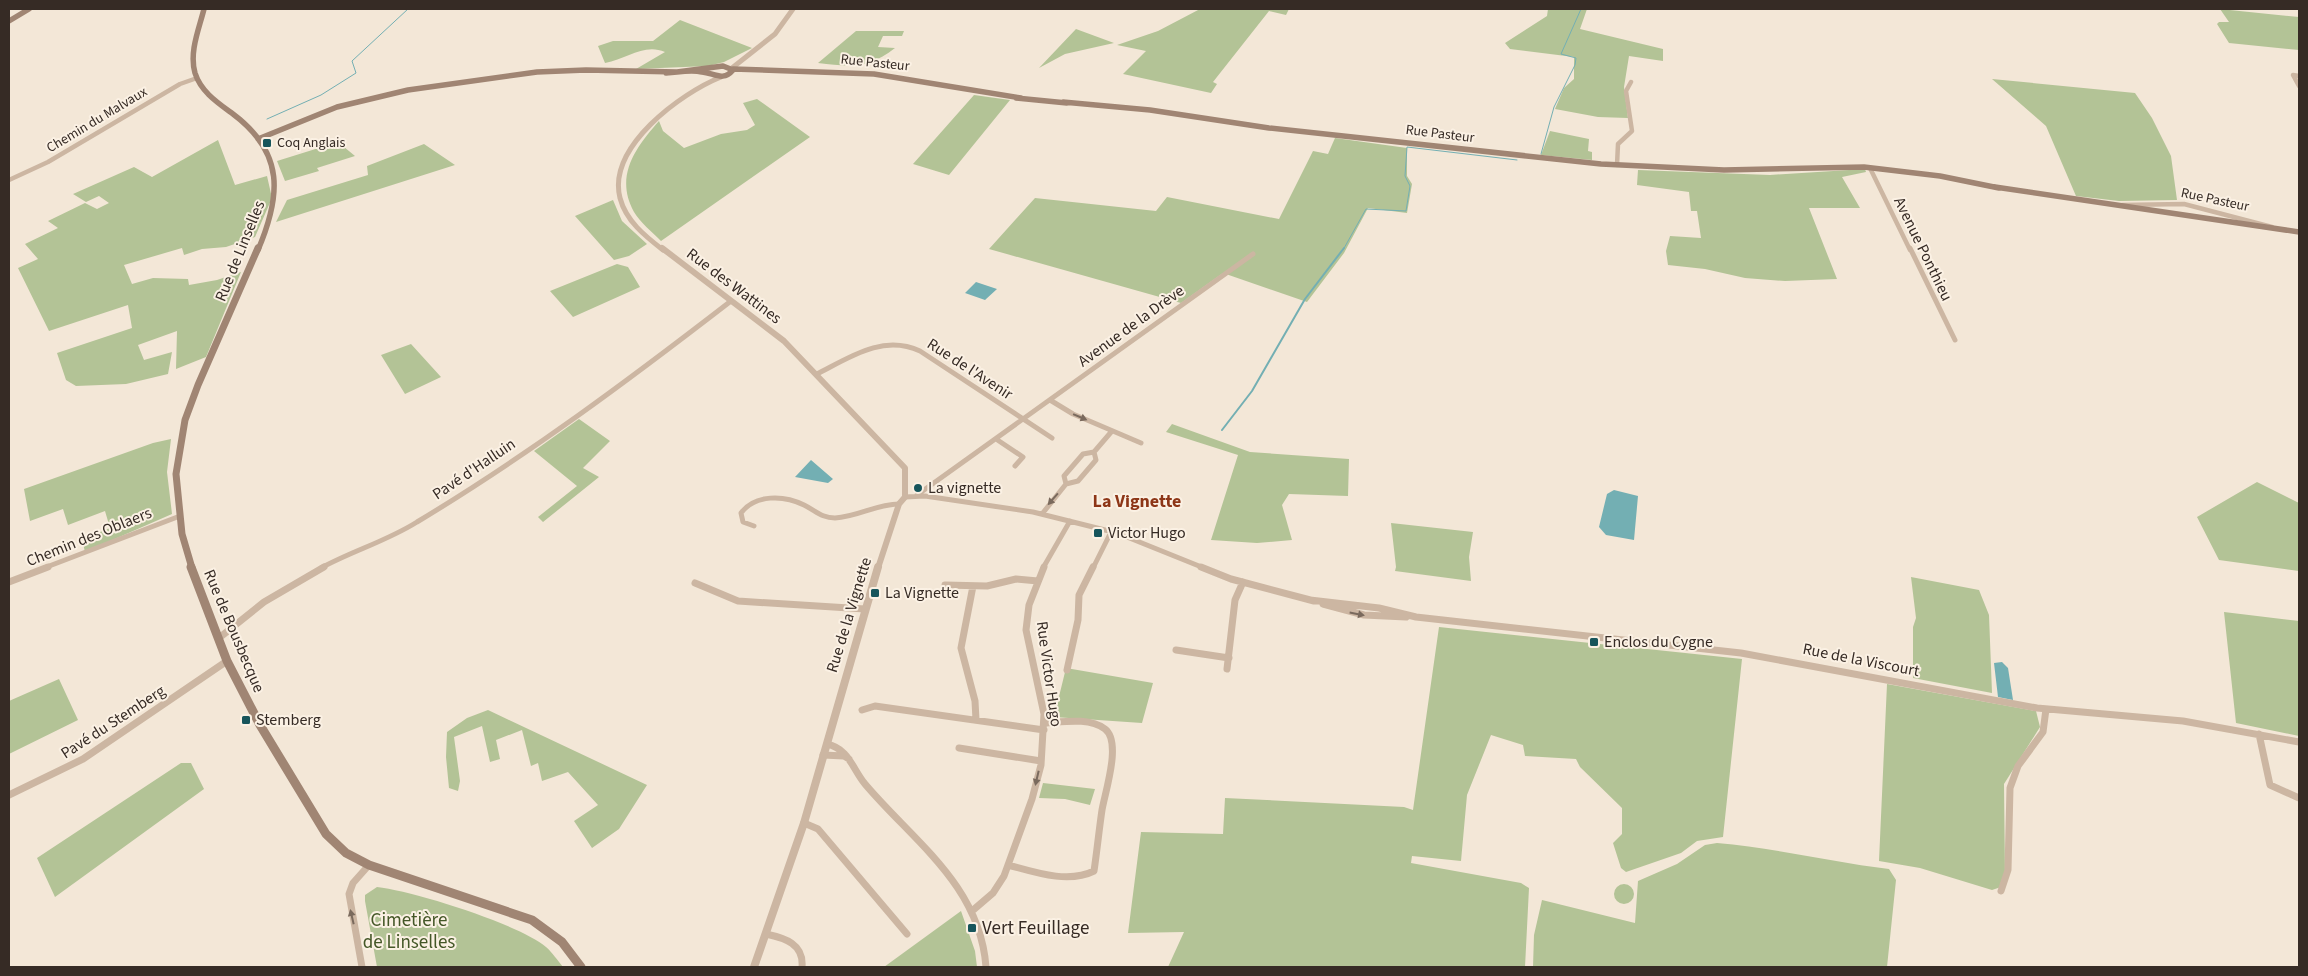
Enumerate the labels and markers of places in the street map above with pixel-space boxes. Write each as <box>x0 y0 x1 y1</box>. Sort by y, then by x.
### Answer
place label: Coq Anglais <box>277 133 346 153</box>
marker: Coq Anglais <box>261 137 273 149</box>
place label: La vignette <box>928 477 1001 499</box>
marker: La vignette <box>912 482 924 494</box>
place label: Victor Hugo <box>1108 522 1186 544</box>
marker: Victor Hugo <box>1092 527 1104 539</box>
place label: La Vignette <box>885 582 959 604</box>
marker: La Vignette <box>869 587 881 599</box>
place label: Enclos du Cygne <box>1604 631 1713 653</box>
marker: Enclos du Cygne <box>1588 636 1600 648</box>
place label: Stemberg <box>256 709 321 731</box>
marker: Stemberg <box>240 714 252 726</box>
place label: Vert Feuillage <box>982 915 1089 942</box>
marker: Vert Feuillage <box>966 922 978 934</box>

